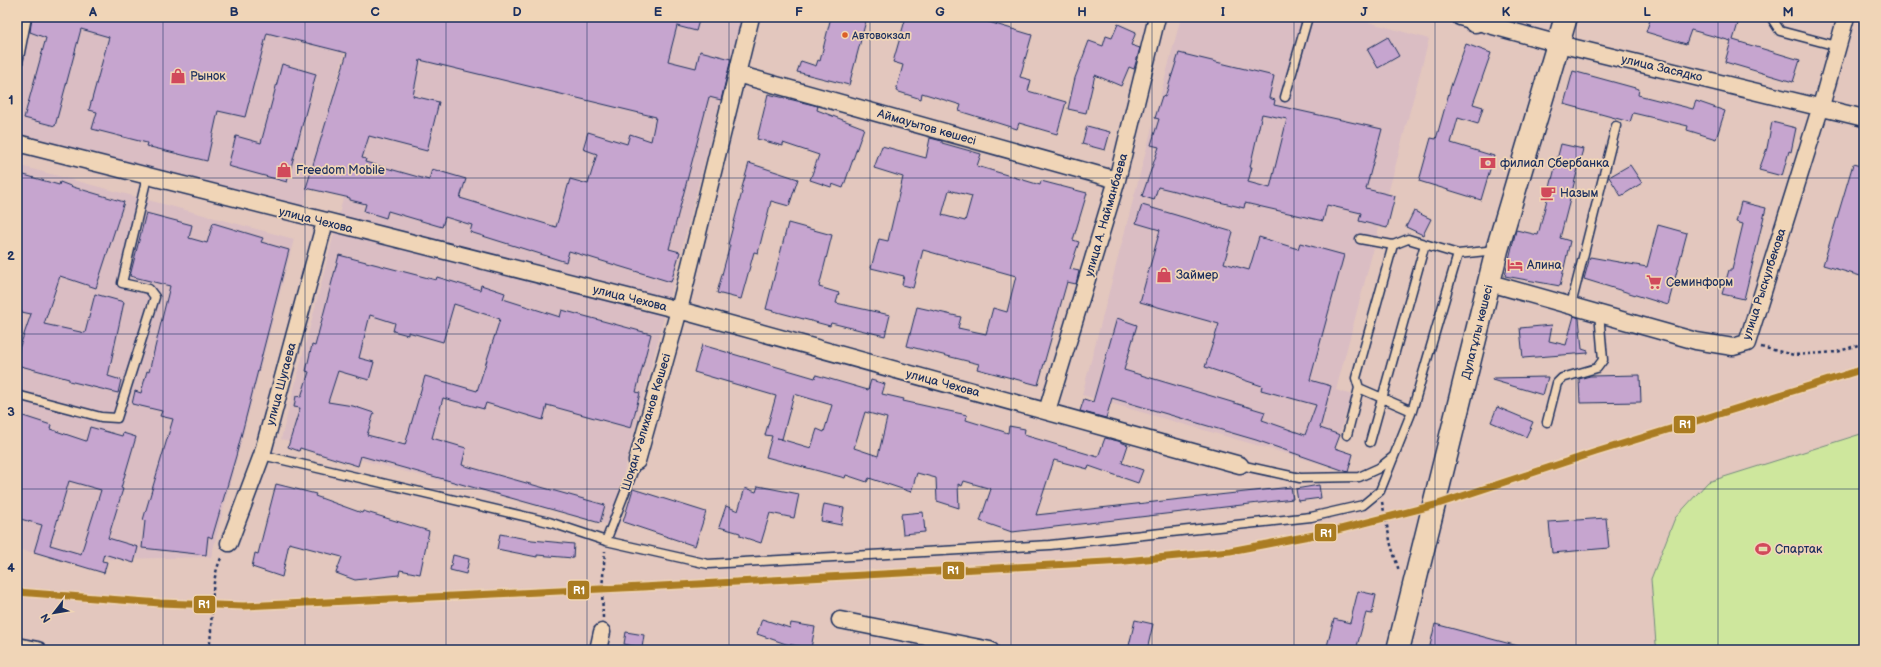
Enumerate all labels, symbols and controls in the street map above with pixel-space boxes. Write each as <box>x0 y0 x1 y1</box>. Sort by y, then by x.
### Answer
text: A <box>88 4 97 20</box>
text: B <box>229 4 239 20</box>
text: C <box>370 4 380 20</box>
text: D <box>512 4 522 20</box>
text: E <box>654 4 663 20</box>
text: F <box>795 4 803 20</box>
text: G <box>935 4 945 20</box>
text: H <box>1077 4 1087 20</box>
text: I <box>1221 4 1225 20</box>
text: J <box>1360 4 1368 20</box>
text: K <box>1502 4 1511 20</box>
text: L <box>1643 4 1651 20</box>
text: M <box>1782 4 1794 20</box>
place label: Автовокзал <box>851 29 910 42</box>
marker: Автовокзал <box>840 30 850 40</box>
street label: улица Засядко <box>1620 52 1704 85</box>
shop icon: Рынок <box>169 67 187 85</box>
place label: Рынок <box>190 69 226 84</box>
text: 1 <box>8 92 14 108</box>
street label: Аймауытов көшесі <box>875 106 978 149</box>
street label: улица А. Найманбаева <box>1082 152 1131 279</box>
bank icon: филиал Сбербанка <box>1479 154 1497 172</box>
place label: филиал Сбербанка <box>1500 156 1609 171</box>
shop icon: Freedom Mobile <box>275 161 293 179</box>
place label: Freedom Mobile <box>296 163 385 178</box>
cafe icon: Назым <box>1539 184 1557 202</box>
place label: Назым <box>1560 186 1598 201</box>
street label: улица Чехова <box>277 204 355 237</box>
street label: улица Рыскулбекова <box>1739 227 1790 342</box>
text: 2 <box>7 248 15 264</box>
hotel icon: Алина <box>1506 256 1524 274</box>
place label: Алина <box>1526 258 1562 273</box>
shop icon: Займер <box>1155 266 1173 284</box>
place label: Займер <box>1176 268 1219 283</box>
supermarket icon: Семинформ <box>1645 273 1663 291</box>
place label: Семинформ <box>1666 275 1733 290</box>
street label: улица Чехова <box>591 282 669 315</box>
street label: Дулатұлы көшесі <box>1458 283 1497 381</box>
street label: улица Шугаева <box>263 341 300 427</box>
street label: Шоқан Уәлиханов Көшесі <box>618 352 675 493</box>
street label: улица Чехова <box>904 366 982 401</box>
text: 3 <box>7 404 15 420</box>
line badge: R1 <box>1673 415 1696 434</box>
text: R1 <box>1679 418 1691 431</box>
line badge: R1 <box>1314 523 1337 542</box>
text: R1 <box>1320 527 1332 540</box>
sports icon: Спартак <box>1754 540 1772 558</box>
place label: Спартак <box>1775 542 1823 557</box>
text: 4 <box>7 560 15 576</box>
line badge: R1 <box>942 561 965 580</box>
text: R1 <box>947 564 959 577</box>
line badge: R1 <box>567 580 590 600</box>
text: R1 <box>573 584 585 597</box>
north arrow <box>34 593 74 633</box>
line badge: R1 <box>193 595 216 614</box>
text: R1 <box>198 598 210 611</box>
text: N <box>38 611 54 625</box>

